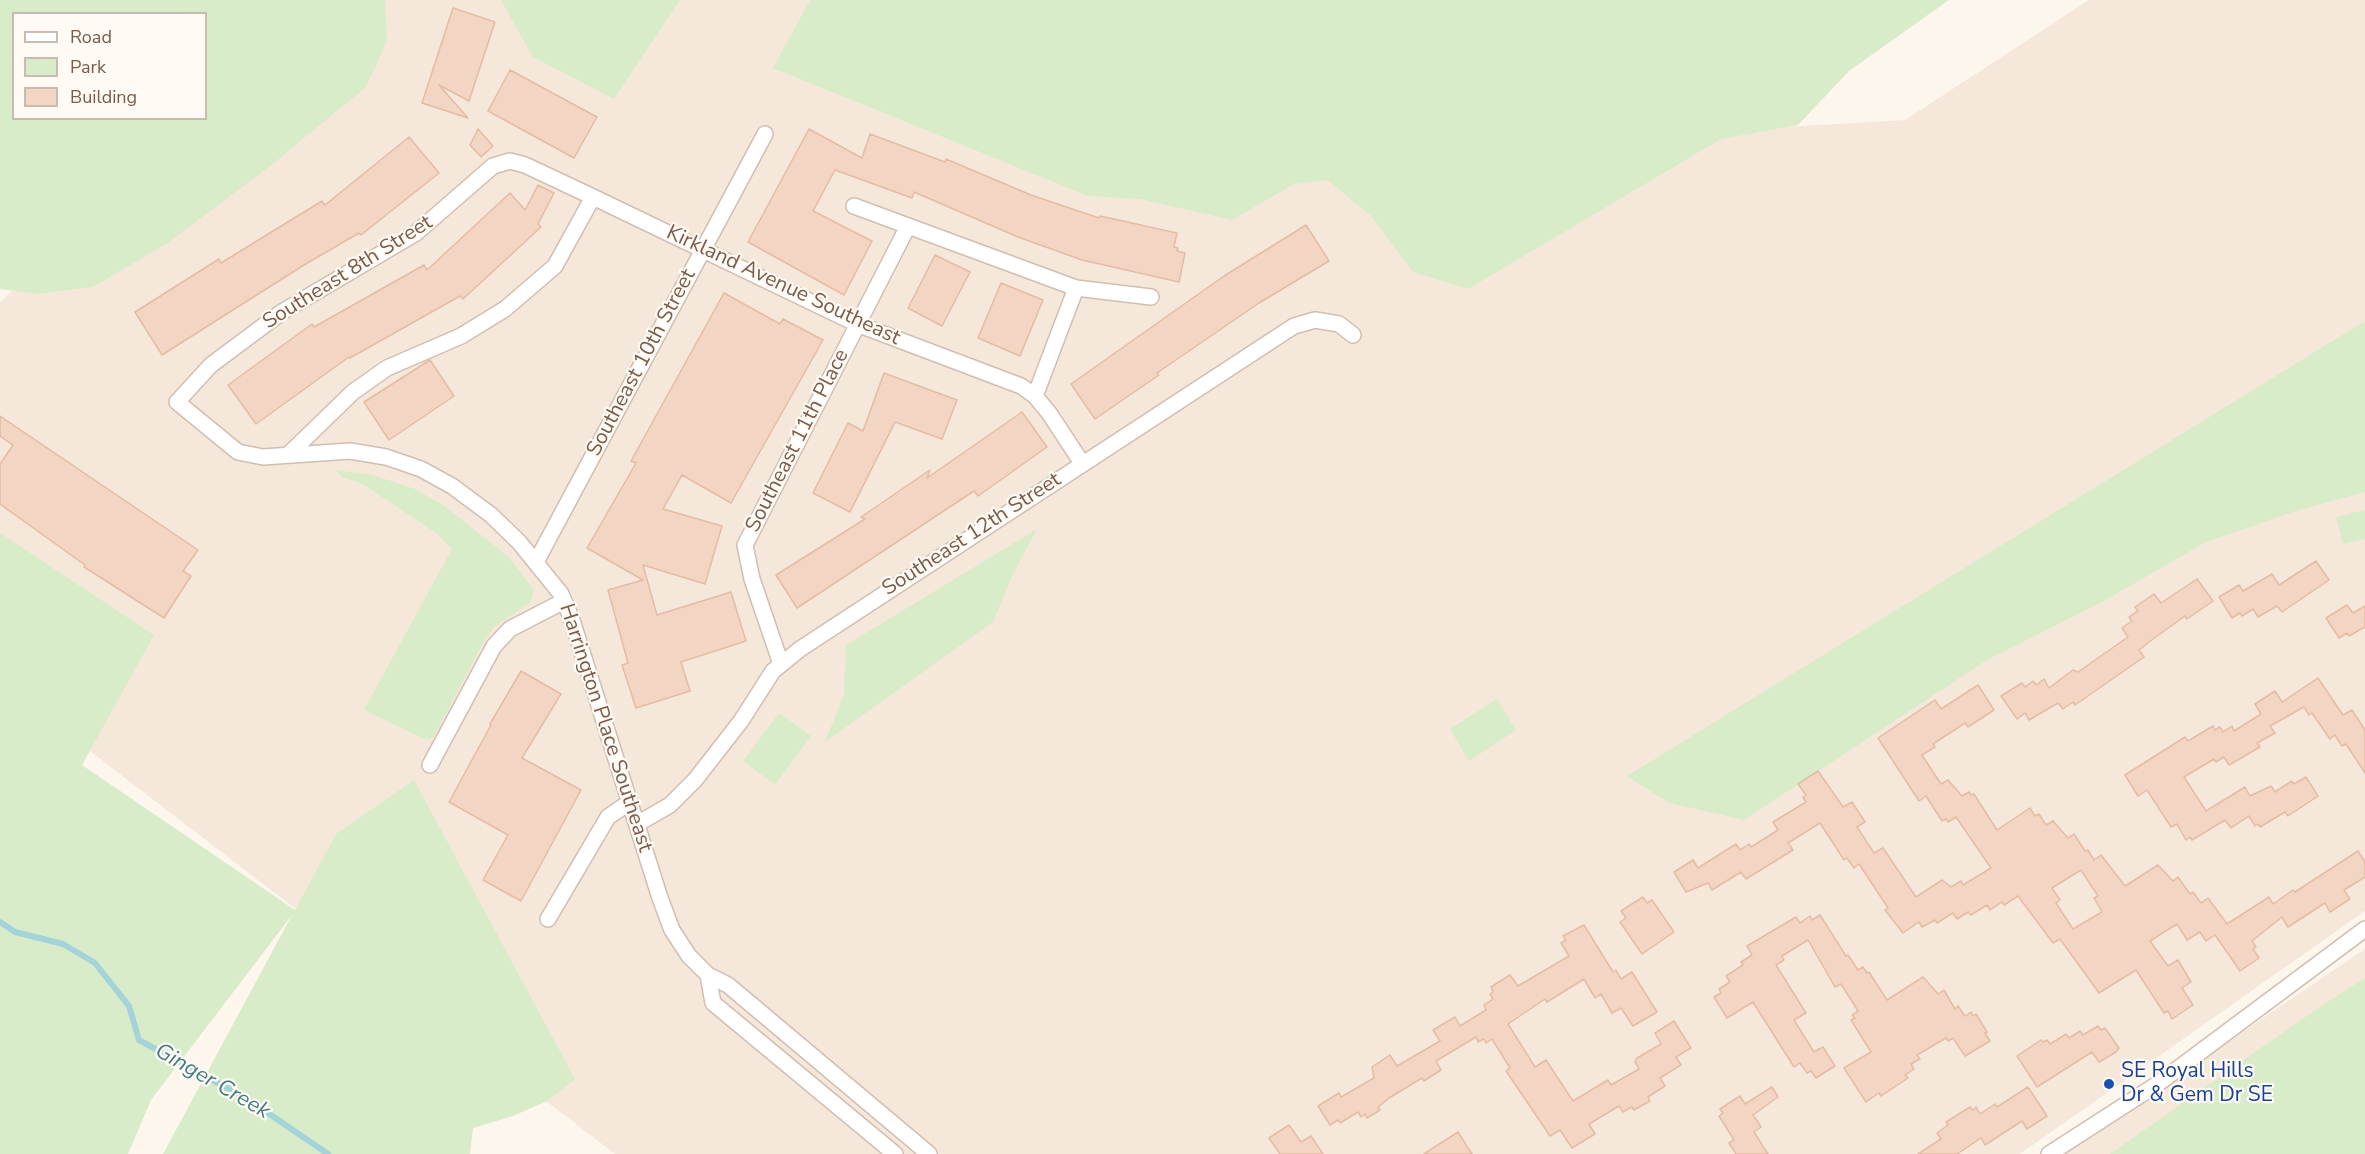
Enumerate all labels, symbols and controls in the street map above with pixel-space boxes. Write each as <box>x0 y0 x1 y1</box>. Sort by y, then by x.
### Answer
legend <box>12 12 207 120</box>
text: Road <box>70 25 112 49</box>
text: Park <box>70 55 106 79</box>
text: Building <box>70 85 137 109</box>
street label: Southeast 8th Street <box>259 211 437 335</box>
street label: Kirkland Avenue Southeast <box>662 221 904 351</box>
street label: Southeast 10th Street <box>582 265 702 461</box>
street label: Southeast 11th Place <box>741 345 855 537</box>
street label: Southeast 12th Street <box>878 468 1066 602</box>
street label: Harrington Place Southeast <box>553 601 657 855</box>
water label: Ginger Creek <box>150 1038 274 1126</box>
place label: SE Royal Hills Dr & Gem Dr SE <box>2121 1059 2273 1109</box>
marker: SE Royal Hills Dr & Gem Dr SE <box>2102 1077 2116 1091</box>

